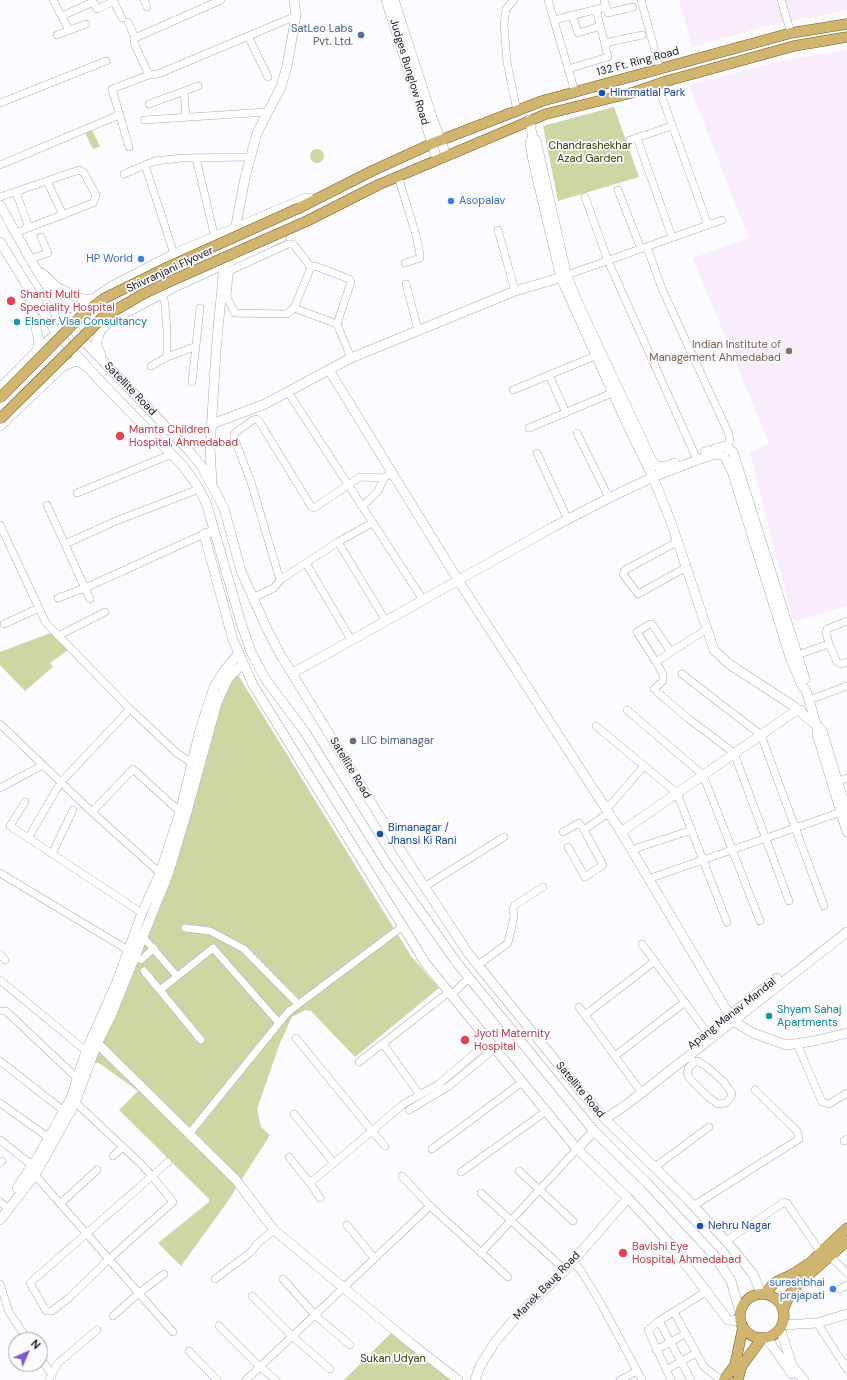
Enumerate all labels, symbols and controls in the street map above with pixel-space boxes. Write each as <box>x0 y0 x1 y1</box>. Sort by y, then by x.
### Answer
street label: Judges Bunglow Road <box>387 17 431 127</box>
place label: SatLeo Labs Pvt. Ltd. <box>291 22 353 48</box>
marker: SatLeo Labs Pvt. Ltd. <box>356 30 366 40</box>
street label: 132 Ft. Ring Road <box>595 45 681 79</box>
place label: Himmatlal Park <box>610 86 685 100</box>
marker: Himmatlal Park <box>597 88 607 98</box>
park label: Chandrashekhar Azad Garden <box>548 139 632 165</box>
place label: Asopalav <box>459 194 505 208</box>
marker: Asopalav <box>446 196 456 206</box>
street label: Shivranjani Flyover <box>125 244 215 296</box>
place label: HP World <box>86 252 133 266</box>
marker: HP World <box>136 254 146 264</box>
place label: Shanti Multi Speciality Hospital <box>20 288 115 314</box>
marker: Shanti Multi Speciality Hospital <box>5 295 17 307</box>
place label: Elsner Visa Consultancy <box>25 315 147 329</box>
marker: Elsner Visa Consultancy <box>12 317 22 327</box>
place label: Indian Institute of Management Ahmedabad <box>649 338 781 364</box>
marker: Indian Institute of Management Ahmedabad <box>784 346 794 356</box>
street label: Satellite Road <box>101 360 159 418</box>
place label: Mamta Children Hospital, Ahmedabad <box>129 423 238 449</box>
marker: Mamta Children Hospital, Ahmedabad <box>114 430 126 442</box>
place label: LIC bimanagar <box>361 734 434 748</box>
street label: Satellite Road <box>327 735 373 801</box>
marker: LIC bimanagar <box>348 736 358 746</box>
place label: Bimanagar / Jhansi Ki Rani <box>388 821 457 847</box>
marker: Bimanagar / Jhansi Ki Rani <box>375 829 385 839</box>
street label: Apang Manav Mandal <box>685 975 779 1053</box>
place label: Shyam Sahaj Apartments <box>777 1003 841 1029</box>
marker: Shyam Sahaj Apartments <box>764 1011 774 1021</box>
place label: Jyoti Maternity Hospital <box>474 1027 550 1053</box>
marker: Jyoti Maternity Hospital <box>459 1034 471 1046</box>
street label: Satellite Road <box>553 1059 607 1121</box>
place label: Nehru Nagar <box>708 1219 771 1233</box>
marker: Nehru Nagar <box>695 1221 705 1231</box>
place label: Bavishi Eye Hospital, Ahmedabad <box>632 1240 741 1266</box>
marker: Bavishi Eye Hospital, Ahmedabad <box>617 1247 629 1259</box>
street label: Manek Baug Road <box>511 1249 583 1323</box>
place label: sureshbhai prajapati <box>769 1276 825 1302</box>
marker: sureshbhai prajapati <box>828 1284 838 1294</box>
north arrow <box>8 1332 48 1372</box>
text: N <box>28 1336 44 1352</box>
park label: Sukan Udyan <box>360 1352 426 1366</box>

